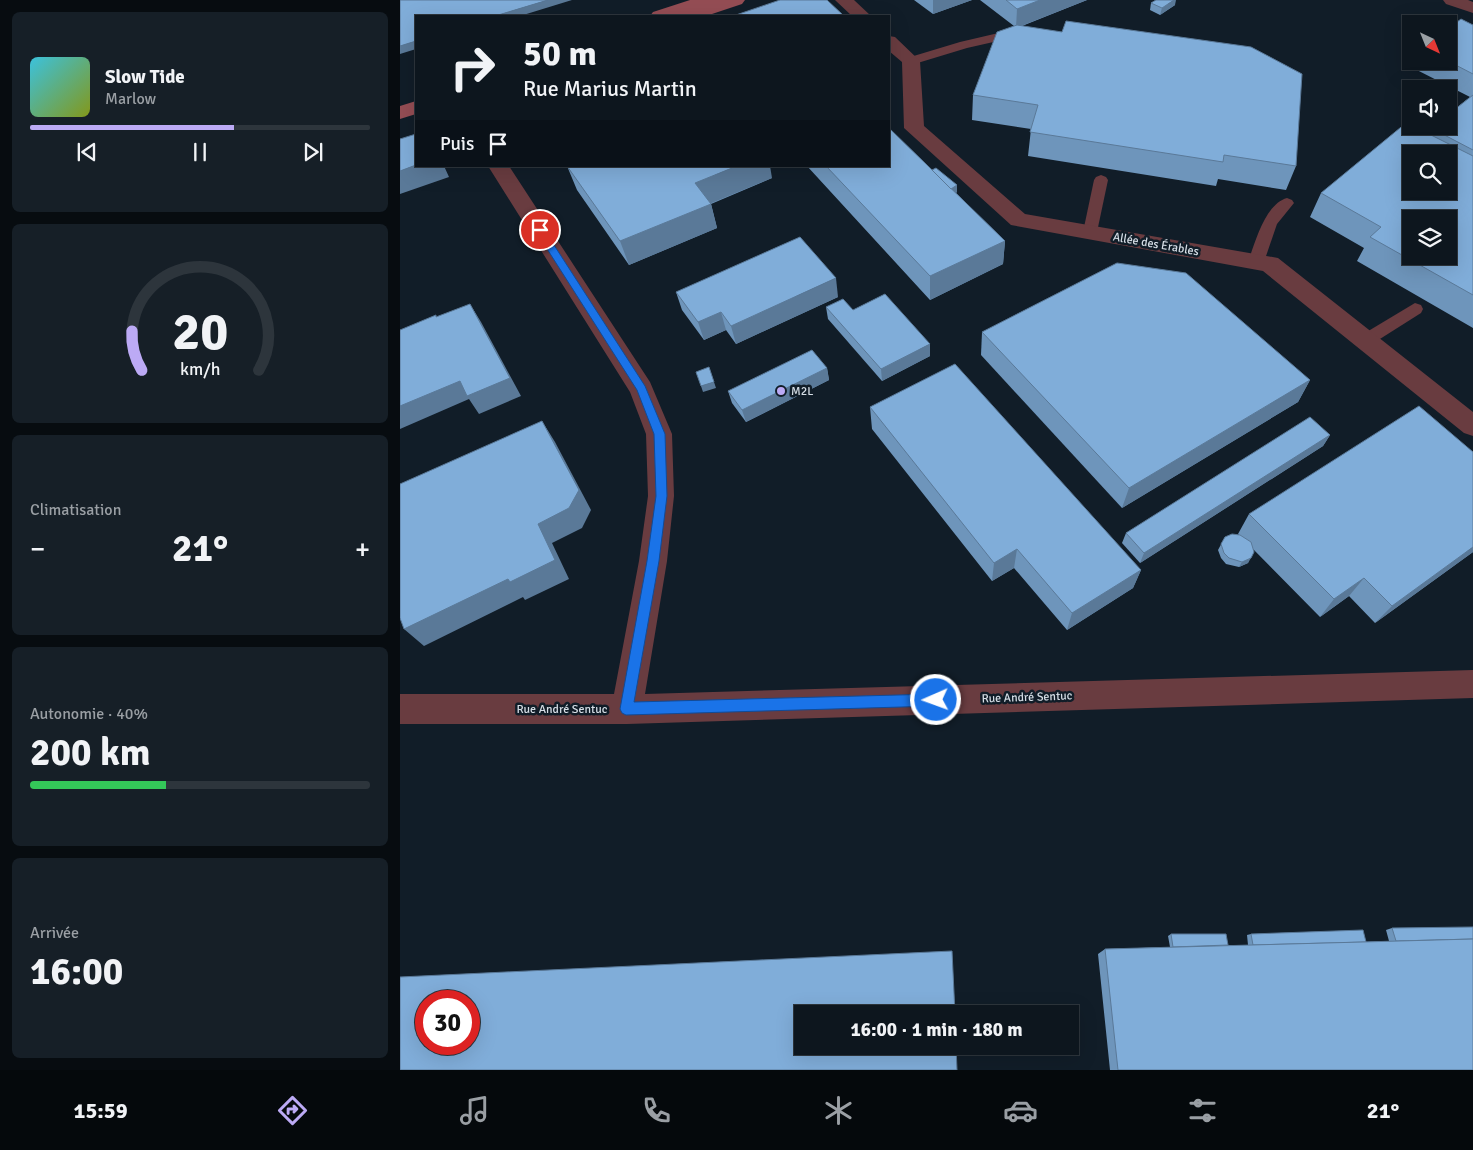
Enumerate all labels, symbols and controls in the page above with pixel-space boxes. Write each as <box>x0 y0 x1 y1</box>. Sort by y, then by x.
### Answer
north arrow <box>1402 15 1458 70</box>
map controls <box>1402 15 1457 265</box>
text: 50 m <box>523 32 597 75</box>
icon: right <box>440 35 505 100</box>
text: Slow Tide <box>105 65 185 89</box>
text: Rue Marius Martin <box>523 75 697 102</box>
button: sound <box>1402 80 1457 135</box>
text: Marlow <box>105 89 156 109</box>
icon: arrive <box>484 130 512 158</box>
text: Puis <box>440 132 474 156</box>
icon: previous <box>73 138 101 166</box>
icon: pause <box>186 138 214 166</box>
icon: next <box>299 138 327 166</box>
button: search <box>1402 145 1457 200</box>
pin <box>519 209 561 251</box>
button: layers <box>1402 210 1457 265</box>
icon: arrive <box>526 216 554 244</box>
street label: Allée des Érables <box>1112 230 1200 259</box>
text: 20 <box>172 300 228 364</box>
text: km/h <box>180 358 220 380</box>
place label: M2L <box>791 384 813 399</box>
marker: M2L <box>775 385 787 397</box>
text: Climatisation <box>30 500 121 520</box>
text: 21° <box>172 525 228 572</box>
text: − <box>30 532 45 566</box>
text: + <box>355 532 370 566</box>
position arrow <box>909 673 961 725</box>
street label: Rue André Sentuc <box>981 688 1073 707</box>
street label: Rue André Sentuc <box>517 702 608 717</box>
text: Autonomie · 40% <box>30 704 148 724</box>
text: 200 km <box>30 729 151 776</box>
text: Arrivée <box>30 923 79 943</box>
text: 16:00 <box>30 948 123 995</box>
speed limit sign: 30 <box>415 990 480 1055</box>
text: 16:00 · 1 min · 180 m <box>850 1018 1023 1042</box>
icon: directions <box>275 1093 310 1128</box>
icon: music <box>457 1093 492 1128</box>
icon: phone <box>639 1093 674 1128</box>
icon: climate <box>821 1093 856 1128</box>
icon: car <box>1003 1093 1038 1128</box>
icon: filters <box>1185 1093 1220 1128</box>
text: 15:59 <box>74 1097 128 1124</box>
text: 21° <box>1367 1097 1399 1124</box>

